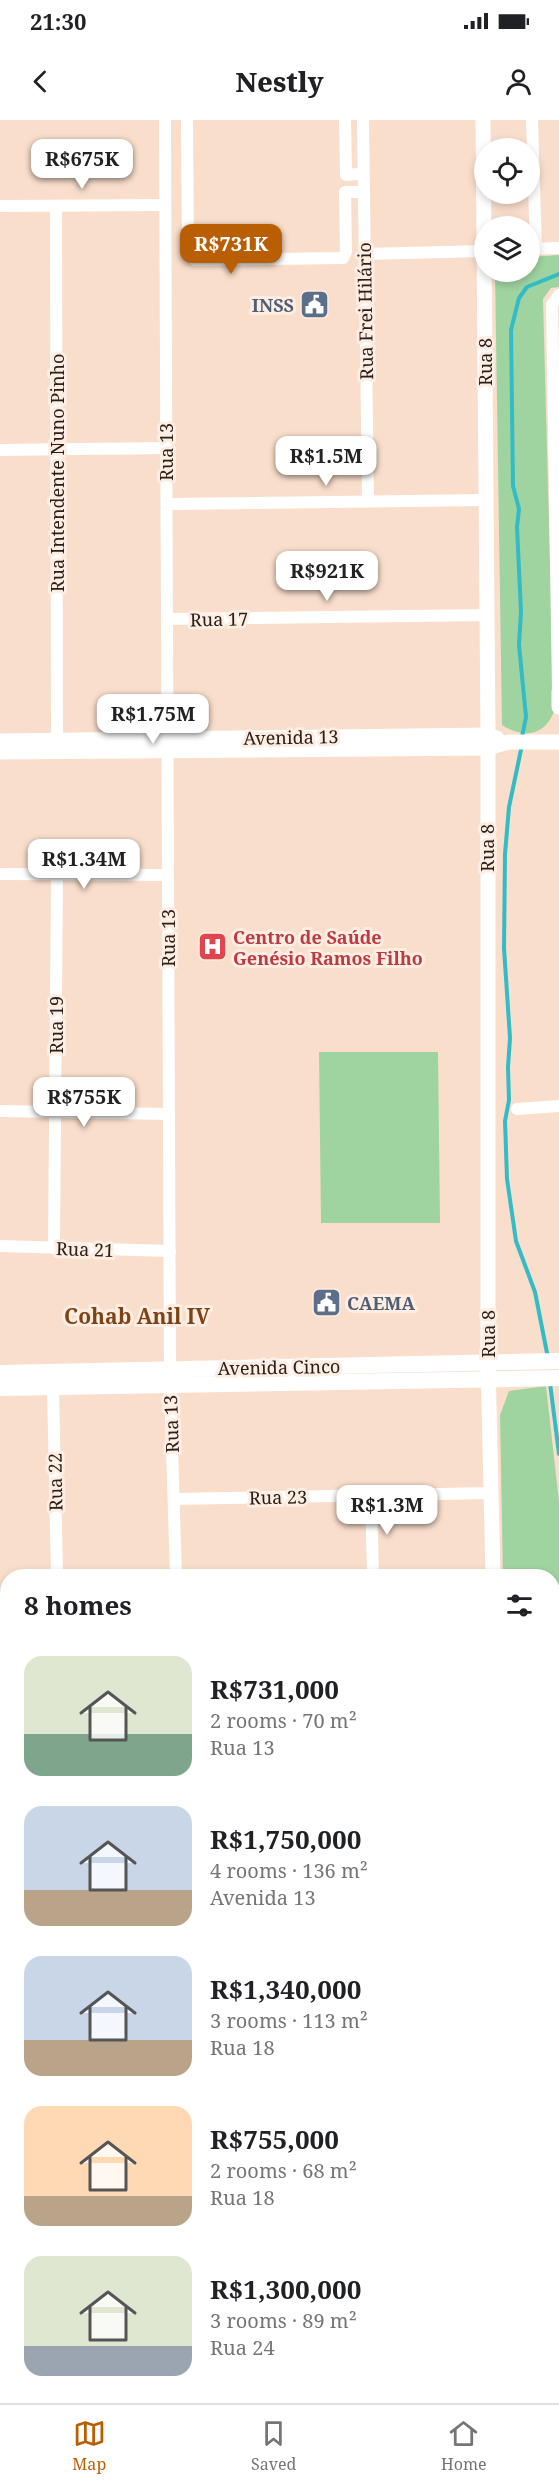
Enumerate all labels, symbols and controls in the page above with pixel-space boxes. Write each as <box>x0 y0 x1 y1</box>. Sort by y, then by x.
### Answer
text: 21:30 <box>30 6 86 36</box>
text: Nestly <box>236 63 323 100</box>
icon: back <box>24 65 57 98</box>
icon: person <box>502 65 535 98</box>
map controls <box>474 138 540 282</box>
button: locate <box>474 138 540 204</box>
pin: R$675K <box>33 139 131 190</box>
text: R$675K <box>45 145 119 172</box>
button: layers <box>474 216 540 282</box>
pin: R$731K <box>182 224 280 275</box>
text: R$731K <box>194 230 268 257</box>
street label: Rua Frei Hilário <box>352 242 378 380</box>
public building icon: INSS <box>299 289 331 321</box>
place label: INSS <box>252 293 294 317</box>
street label: Rua 8 <box>473 338 497 386</box>
street label: Rua Intendente Nuno Pinho <box>45 354 69 592</box>
street label: Rua 13 <box>154 423 178 481</box>
pin: R$1.5M <box>277 436 375 487</box>
text: R$1.5M <box>289 442 363 469</box>
pin: R$921K <box>278 551 376 602</box>
text: R$921K <box>290 557 364 584</box>
street label: Rua 17 <box>190 606 248 632</box>
pin: R$1.75M <box>98 694 208 745</box>
text: R$1.75M <box>111 700 195 727</box>
street label: Avenida 13 <box>243 724 339 750</box>
street label: Rua 8 <box>475 824 499 872</box>
pin: R$1.34M <box>29 839 139 890</box>
text: R$1.34M <box>42 845 126 872</box>
street label: Rua 13 <box>156 909 180 967</box>
place label: Centro de Saúde Genésio Ramos Filho <box>233 925 423 970</box>
hospital icon: Centro de Saúde Genésio Ramos Filho <box>196 931 228 963</box>
street label: Rua 19 <box>44 996 68 1054</box>
pin: R$755K <box>35 1077 133 1128</box>
text: R$755K <box>47 1083 121 1110</box>
street label: Rua 21 <box>56 1236 114 1262</box>
public building icon: CAEMA <box>310 1287 342 1319</box>
place label: CAEMA <box>347 1291 415 1315</box>
district label: Cohab Anil IV <box>64 1302 210 1330</box>
street label: Rua 8 <box>476 1310 500 1358</box>
street label: Avenida Cinco <box>218 1354 340 1380</box>
street label: Rua 13 <box>158 1395 184 1453</box>
street label: Rua 22 <box>42 1453 68 1511</box>
street label: Rua 23 <box>249 1484 307 1510</box>
pin: R$1.3M <box>338 1485 436 1536</box>
text: R$1.3M <box>350 1491 424 1518</box>
text: 8 homes <box>24 1587 132 1623</box>
icon: filters <box>503 1589 536 1622</box>
text: R$731,000 <box>210 1671 339 1707</box>
icon: home <box>72 1680 144 1752</box>
text: 2 rooms · 70 m² <box>210 1707 357 1734</box>
text: Rua 13 <box>210 1734 275 1761</box>
text: R$1,750,000 <box>210 1821 361 1857</box>
icon: home <box>72 1830 144 1902</box>
text: 4 rooms · 136 m² <box>210 1857 368 1884</box>
text: Avenida 13 <box>210 1884 316 1911</box>
text: R$1,340,000 <box>210 1971 361 2007</box>
icon: home <box>72 1980 144 2052</box>
text: 3 rooms · 113 m² <box>210 2007 368 2034</box>
text: Rua 18 <box>210 2034 275 2061</box>
text: R$755,000 <box>210 2121 339 2157</box>
icon: home <box>72 2130 144 2202</box>
text: 2 rooms · 68 m² <box>210 2157 357 2184</box>
text: Rua 18 <box>210 2184 275 2211</box>
text: R$1,300,000 <box>210 2271 361 2307</box>
icon: home <box>72 2280 144 2352</box>
text: 3 rooms · 89 m² <box>210 2307 357 2334</box>
text: Rua 24 <box>210 2334 275 2361</box>
tab: Map <box>72 2417 106 2475</box>
tab: Saved <box>251 2417 296 2475</box>
tab: Home <box>441 2417 487 2475</box>

